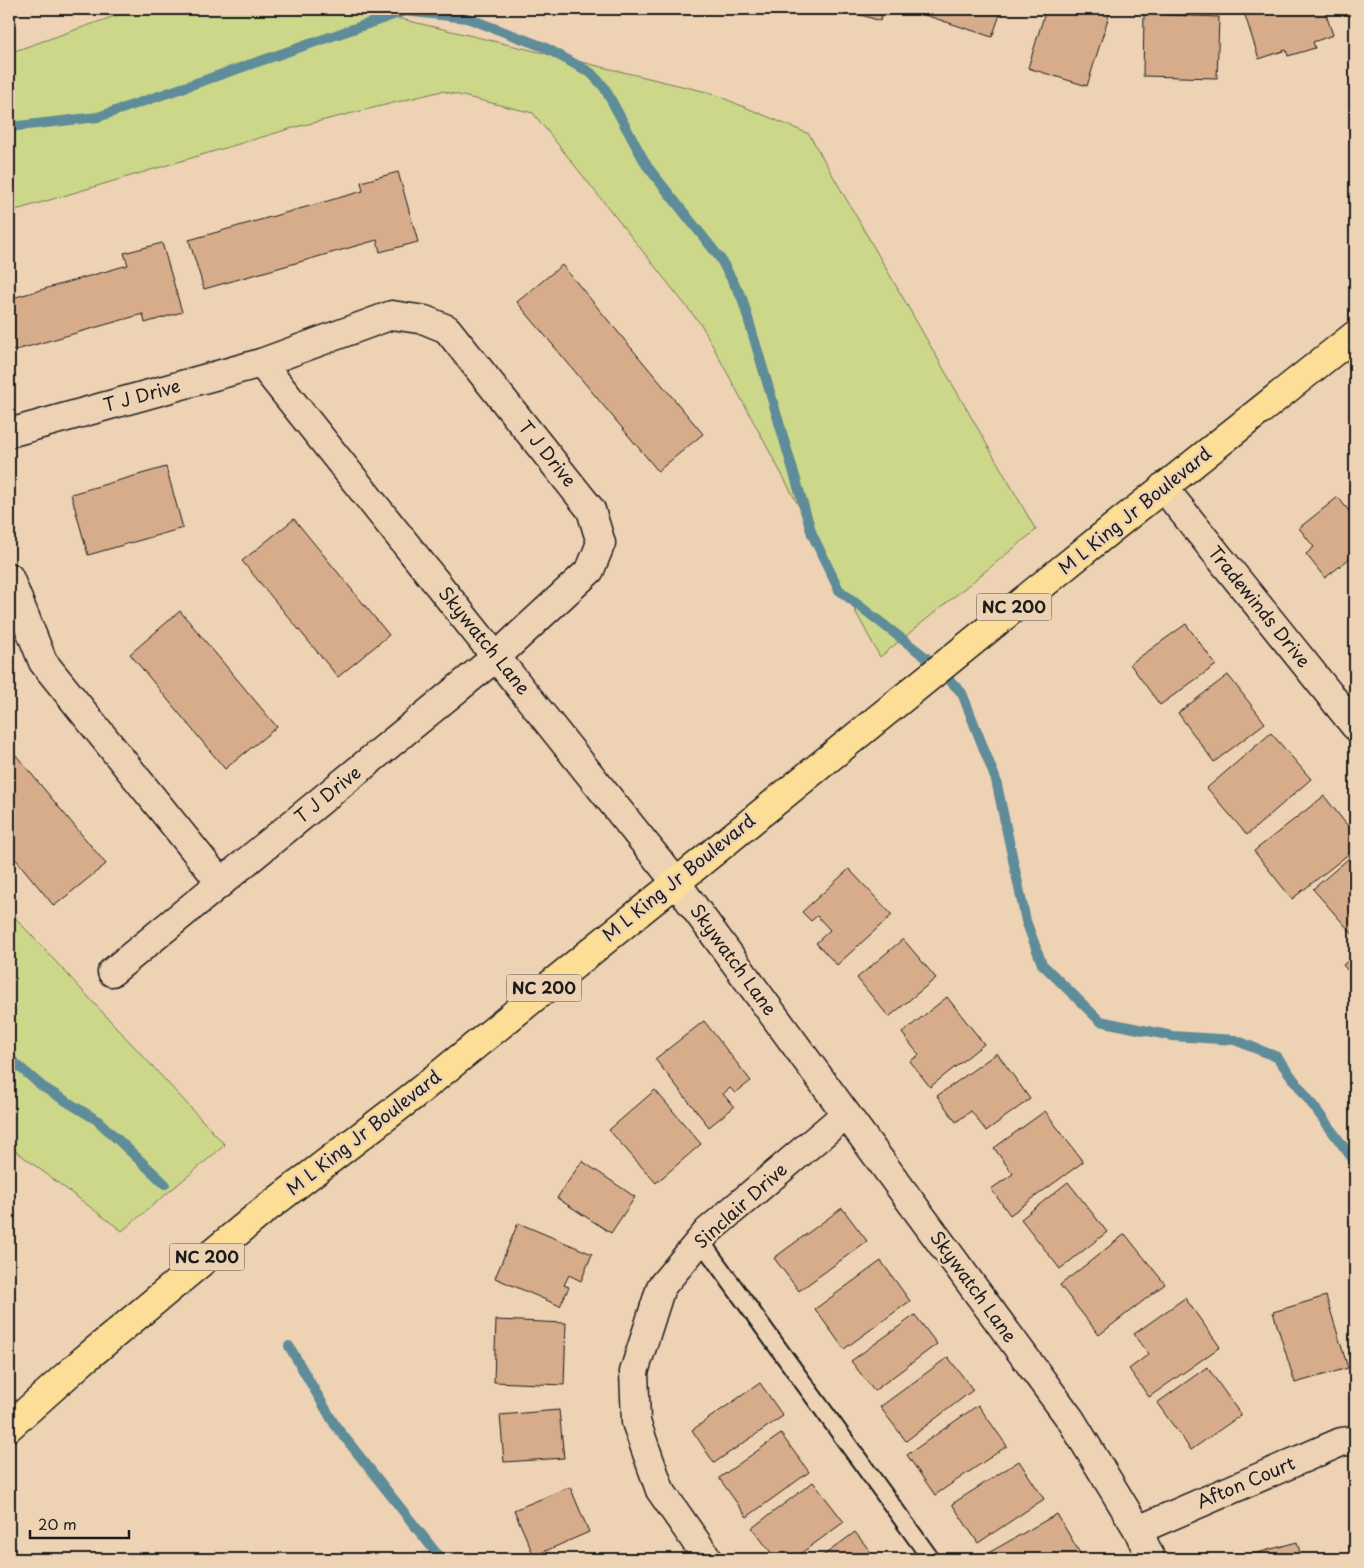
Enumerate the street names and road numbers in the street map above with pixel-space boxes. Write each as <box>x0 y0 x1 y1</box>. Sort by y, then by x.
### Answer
street label: T J Drive <box>100 371 183 418</box>
street label: T J Drive <box>513 414 583 492</box>
street label: M L King Jr Boulevard <box>1052 440 1216 580</box>
street label: Tradewinds Drive <box>1203 539 1318 673</box>
street label: Skywatch Lane <box>433 580 537 700</box>
road number: NC 200 <box>976 594 1052 620</box>
street label: T J Drive <box>288 759 366 829</box>
street label: M L King Jr Boulevard <box>596 807 760 947</box>
street label: Skywatch Lane <box>684 898 784 1021</box>
road number: NC 200 <box>506 974 582 1001</box>
street label: M L King Jr Boulevard <box>280 1063 446 1201</box>
street label: Sinclair Drive <box>687 1155 793 1254</box>
street label: Skywatch Lane <box>924 1225 1024 1348</box>
road number: NC 200 <box>170 1244 244 1270</box>
street label: Afton Court <box>1192 1449 1299 1514</box>

